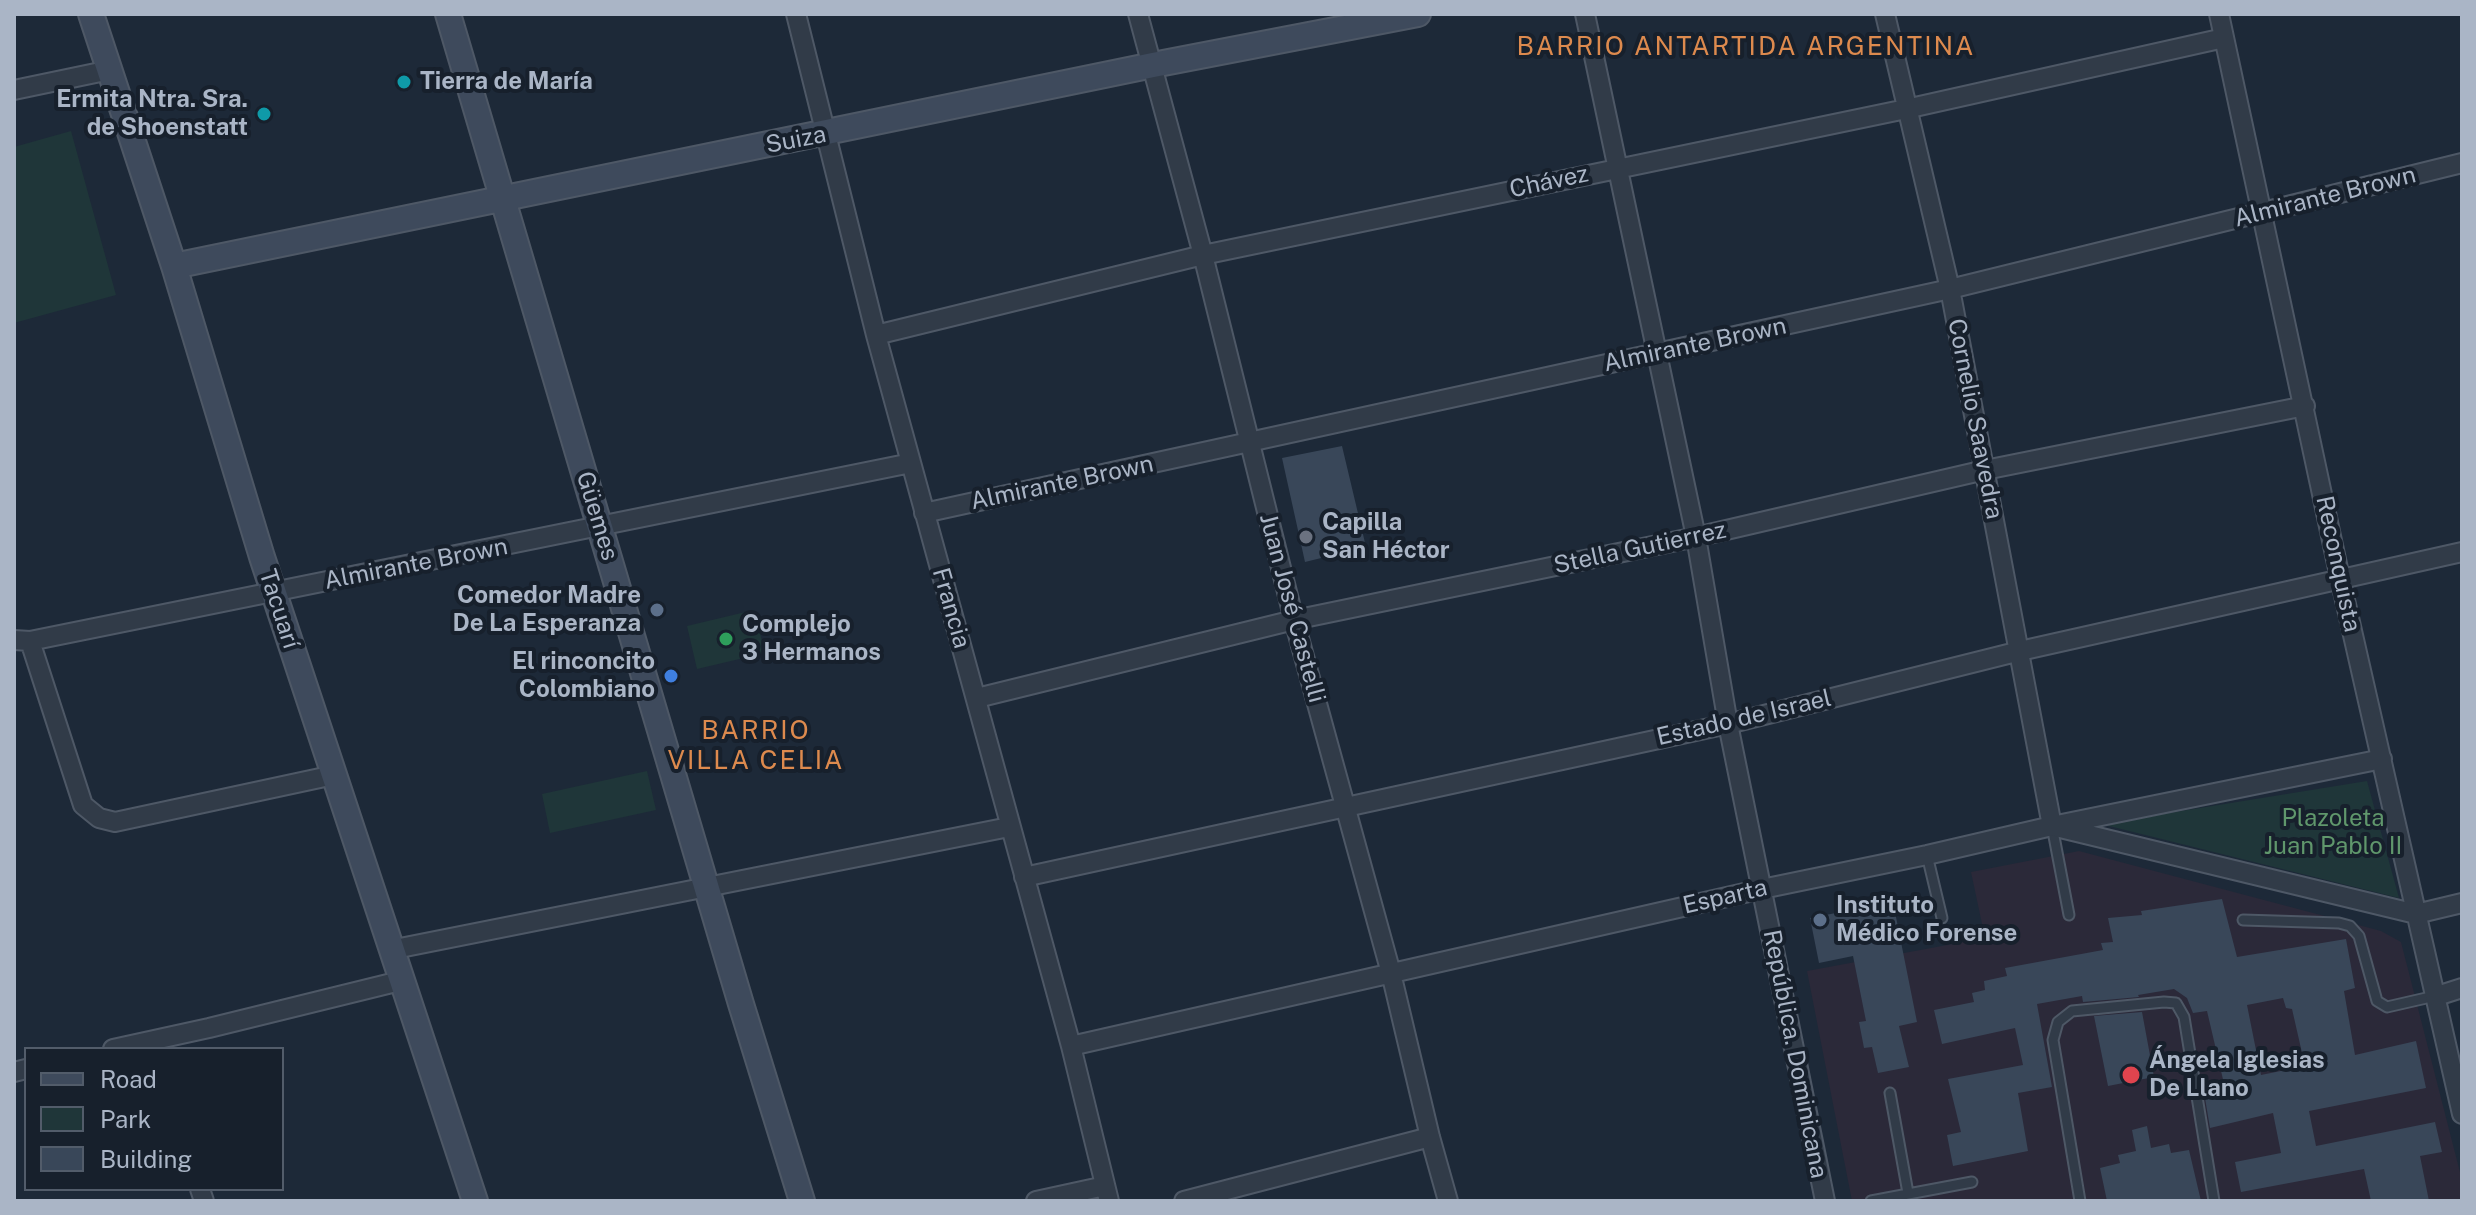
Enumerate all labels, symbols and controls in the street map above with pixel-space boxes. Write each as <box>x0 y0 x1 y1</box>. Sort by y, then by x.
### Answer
district label: BARRIO ANTARTIDA ARGENTINA <box>1516 31 1976 63</box>
place label: Tierra de María <box>420 68 593 96</box>
marker: Tierra de María <box>395 73 413 91</box>
place label: Ermita Ntra. Sra. de Shoenstatt <box>56 86 248 142</box>
marker: Ermita Ntra. Sra. de Shoenstatt <box>255 105 273 123</box>
street label: Suiza <box>763 120 829 160</box>
street label: Chávez <box>1507 160 1591 204</box>
street label: Almirante Brown <box>2231 160 2419 234</box>
street label: Almirante Brown <box>1601 312 1789 378</box>
street label: Cornelio Saavedra <box>1941 316 2009 522</box>
street label: Almirante Brown <box>968 450 1156 516</box>
street label: Güemes <box>570 468 624 564</box>
street label: Reconquista <box>2310 493 2366 635</box>
place label: Capilla San Héctor <box>1322 509 1450 565</box>
street label: Juan José Castelli <box>1253 510 1331 706</box>
street label: Stella Gutierrez <box>1551 516 1729 580</box>
marker: Capilla San Héctor <box>1297 528 1315 546</box>
street label: Almirante Brown <box>322 532 510 596</box>
street label: Francia <box>926 564 976 652</box>
street label: Tacuarí <box>253 566 305 652</box>
place label: Comedor Madre De La Esperanza <box>453 582 641 638</box>
marker: Comedor Madre De La Esperanza <box>648 601 666 619</box>
place label: Complejo 3 Hermanos <box>742 611 881 667</box>
marker: Complejo 3 Hermanos <box>717 630 735 648</box>
place label: El rinconcito Colombiano <box>512 648 655 704</box>
marker: El rinconcito Colombiano <box>662 667 680 685</box>
street label: Estado de Israel <box>1654 684 1834 752</box>
district label: BARRIO VILLA CELIA <box>667 715 845 776</box>
park label: Plazoleta Juan Pablo II <box>2264 805 2402 861</box>
street label: Esparta <box>1680 873 1770 921</box>
place label: Instituto Médico Forense <box>1836 892 2017 948</box>
marker: Instituto Médico Forense <box>1811 911 1829 929</box>
street label: República. Dominicana <box>1757 927 1833 1181</box>
legend <box>24 1047 284 1191</box>
place label: Ángela Iglesias De Llano <box>2149 1047 2325 1103</box>
marker: Ángela Iglesias De Llano <box>2120 1064 2142 1086</box>
text: Road <box>100 1065 157 1093</box>
text: Park <box>100 1105 151 1133</box>
text: Building <box>100 1145 192 1173</box>

